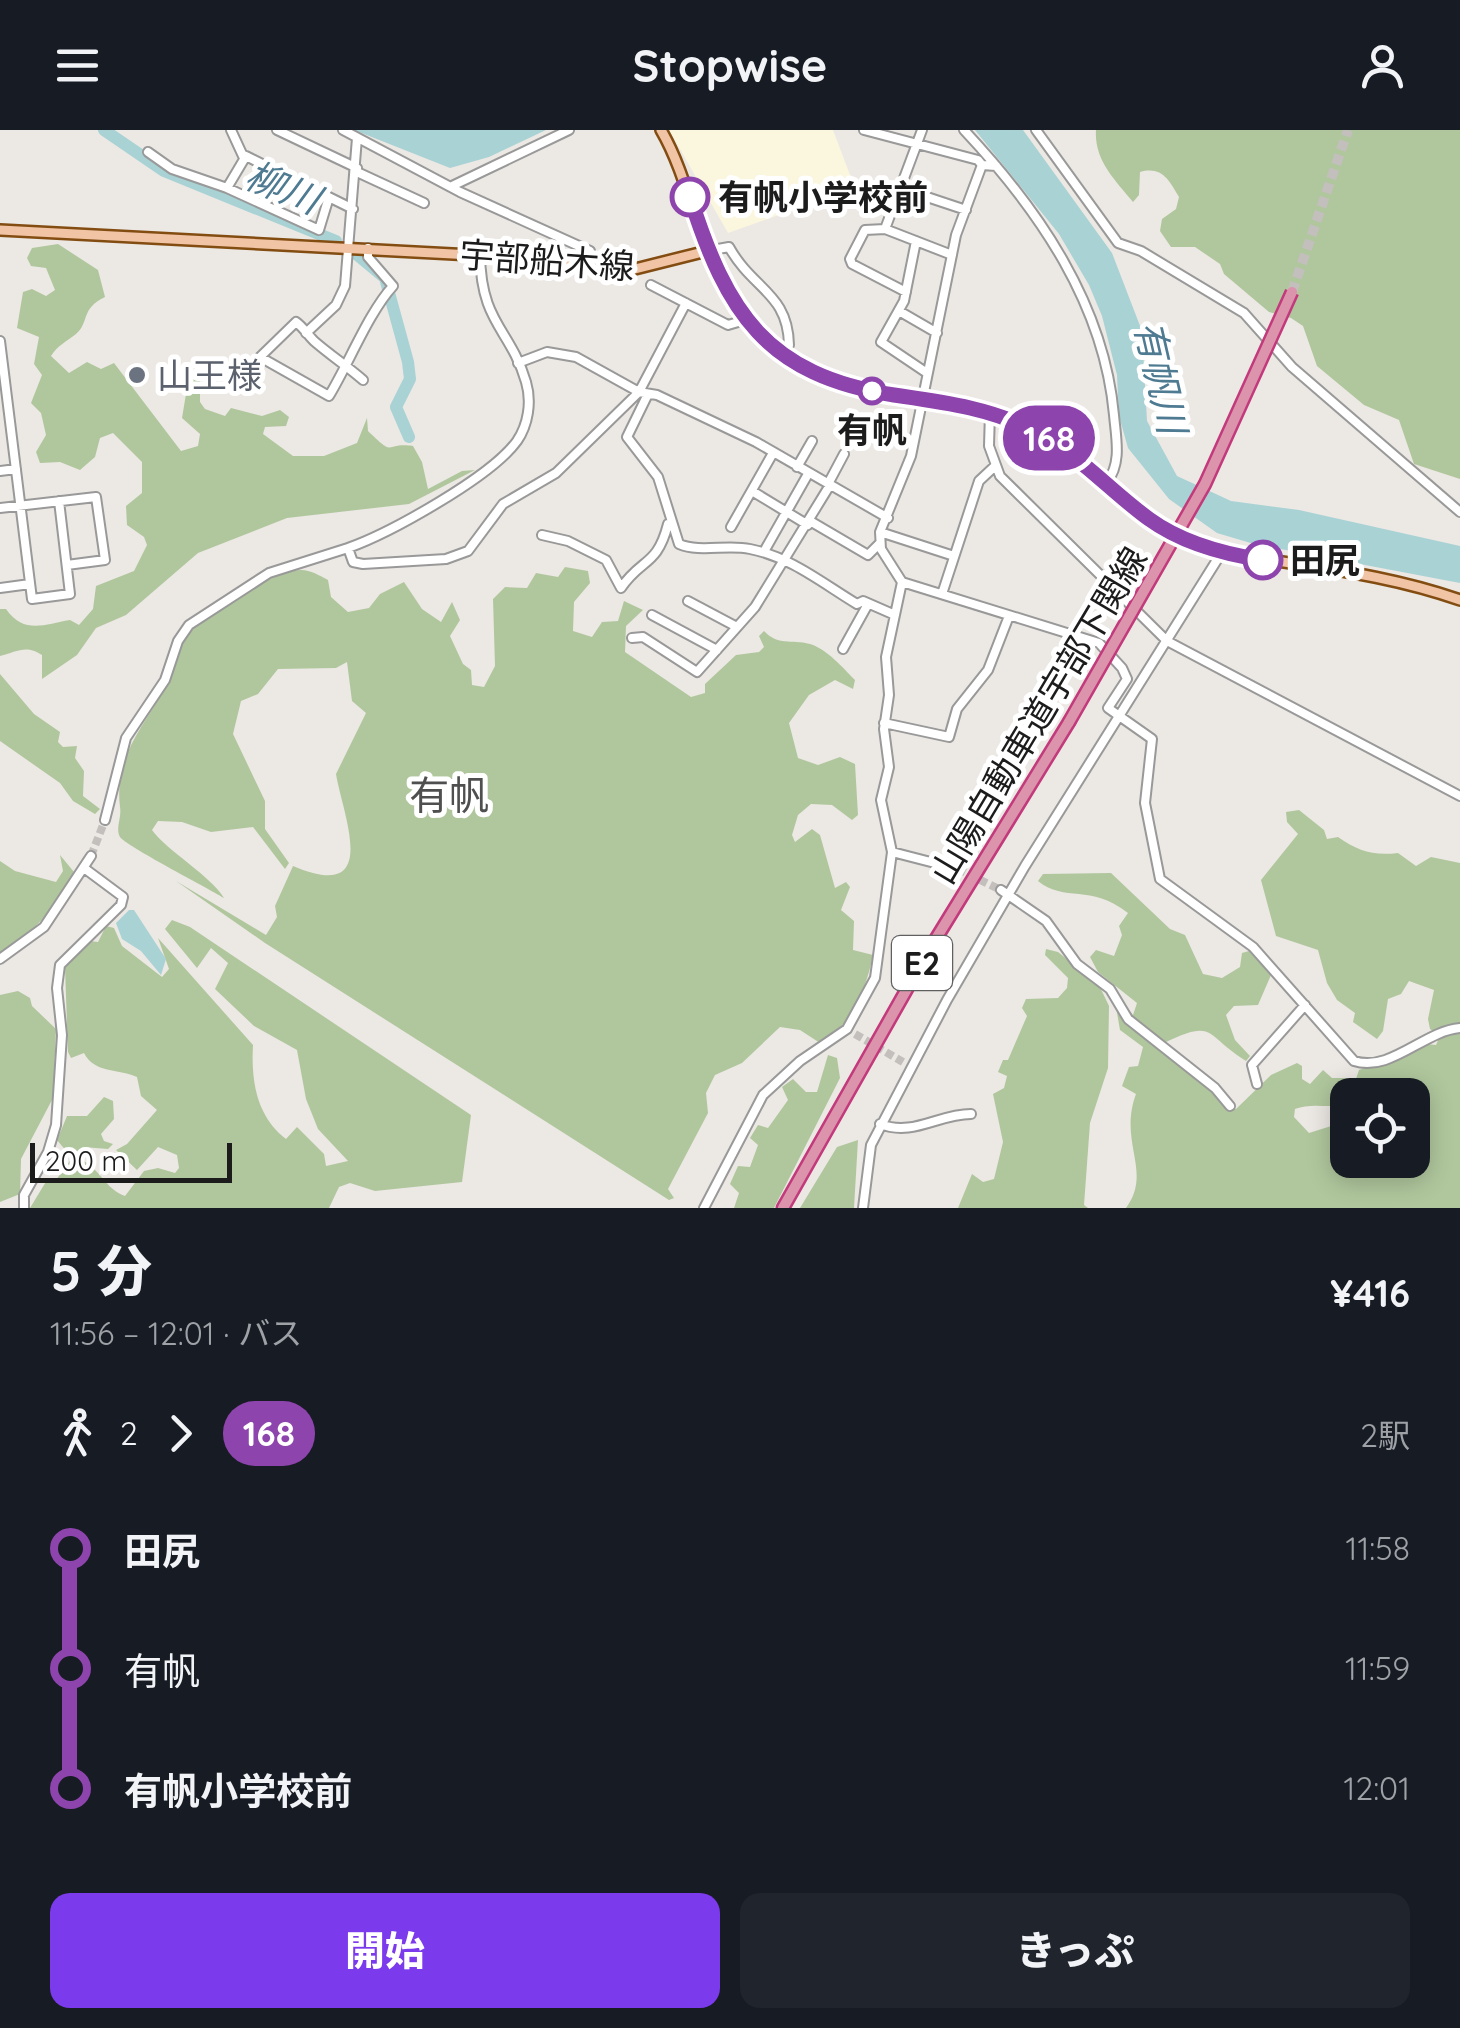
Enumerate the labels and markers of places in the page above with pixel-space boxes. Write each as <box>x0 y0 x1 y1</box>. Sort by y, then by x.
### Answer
place label: 有帆小学校前 <box>718 175 928 219</box>
marker: 有帆小学校前 <box>671 178 709 216</box>
place label: 山王様 <box>157 353 262 397</box>
marker: 山王様 <box>126 364 148 386</box>
marker: 有帆 <box>859 378 885 404</box>
place label: 有帆 <box>837 408 907 452</box>
place label: 田尻 <box>1290 538 1360 582</box>
marker: 田尻 <box>1244 541 1282 579</box>

